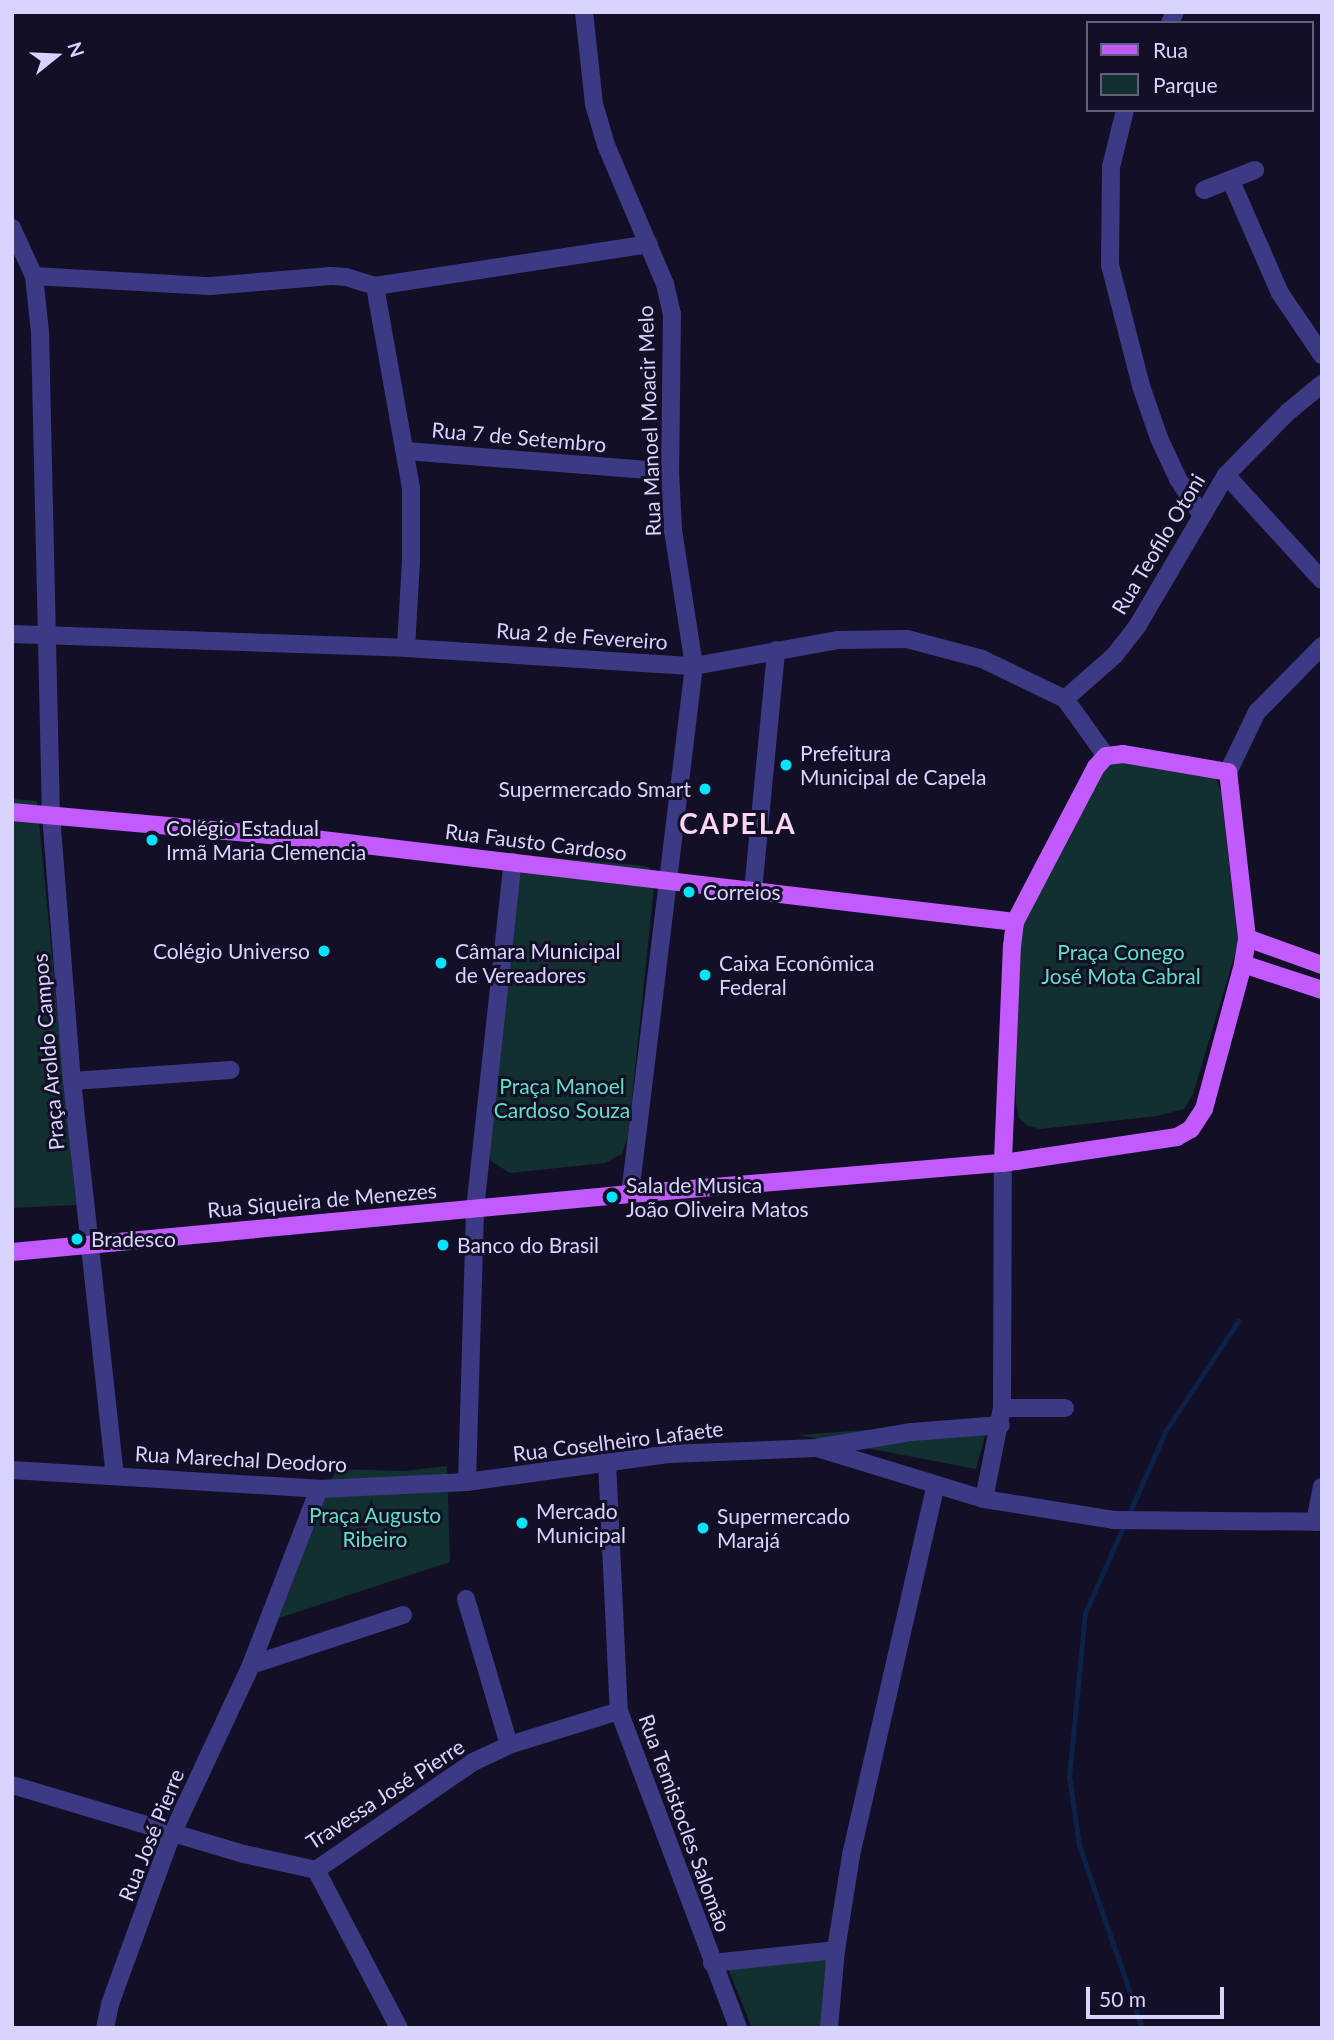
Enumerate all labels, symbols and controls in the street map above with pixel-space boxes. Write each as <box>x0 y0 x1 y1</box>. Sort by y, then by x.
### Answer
north arrow <box>21 21 91 91</box>
legend <box>1086 21 1313 112</box>
text: Rua <box>1153 37 1188 62</box>
text: N <box>63 39 90 60</box>
text: Parque <box>1153 72 1218 97</box>
street label: Rua Manoel Moacir Melo <box>632 305 666 537</box>
street label: Rua 7 de Setembro <box>431 417 607 457</box>
street label: Rua Teofilo Otoni <box>1106 469 1210 619</box>
street label: Rua 2 de Fevereiro <box>495 617 669 655</box>
place label: Prefeitura Municipal de Capela <box>800 740 986 790</box>
marker: Prefeitura Municipal de Capela <box>778 757 794 773</box>
place label: Supermercado Smart <box>498 776 691 802</box>
marker: Supermercado Smart <box>697 781 713 797</box>
district label: CAPELA <box>680 806 796 840</box>
place label: Colégio Estadual Irmã Maria Clemencia <box>166 815 366 865</box>
street label: Rua Fausto Cardoso <box>444 818 628 866</box>
marker: Colégio Estadual Irmã Maria Clemencia <box>144 832 160 848</box>
place label: Correios <box>703 879 781 905</box>
marker: Correios <box>681 884 697 900</box>
place label: Colégio Universo <box>153 938 310 964</box>
place label: Câmara Municipal de Vereadores <box>455 938 620 988</box>
park label: Praça Conego José Mota Cabral <box>1041 939 1201 989</box>
marker: Colégio Universo <box>316 943 332 959</box>
place label: Caixa Econômica Federal <box>719 950 875 1000</box>
street label: Praça Aroldo Campos <box>27 952 69 1152</box>
marker: Câmara Municipal de Vereadores <box>433 955 449 971</box>
marker: Caixa Econômica Federal <box>697 967 713 983</box>
park label: Praça Manoel Cardoso Souza <box>494 1073 630 1123</box>
place label: Sala de Musica João Oliveira Matos <box>626 1172 809 1222</box>
street label: Rua Siqueira de Menezes <box>206 1177 438 1223</box>
marker: Sala de Musica João Oliveira Matos <box>604 1189 620 1205</box>
place label: Bradesco <box>91 1226 176 1252</box>
marker: Bradesco <box>69 1231 85 1247</box>
place label: Banco do Brasil <box>457 1232 599 1258</box>
marker: Banco do Brasil <box>435 1237 451 1253</box>
street label: Rua Coselheiro Lafaete <box>511 1416 725 1466</box>
street label: Rua Marechal Deodoro <box>134 1441 348 1477</box>
place label: Mercado Municipal <box>536 1498 626 1548</box>
park label: Praça Augusto Ribeiro <box>309 1502 441 1552</box>
place label: Supermercado Marajá <box>717 1503 850 1553</box>
marker: Mercado Municipal <box>514 1515 530 1531</box>
marker: Supermercado Marajá <box>695 1520 711 1536</box>
street label: Rua Temistocles Salomão <box>634 1710 736 1936</box>
street label: Travessa José Pierre <box>301 1733 469 1855</box>
street label: Rua José Pierre <box>113 1765 189 1905</box>
scale bar <box>1089 1974 1227 2018</box>
text: 50 m <box>1099 1986 1146 2011</box>

